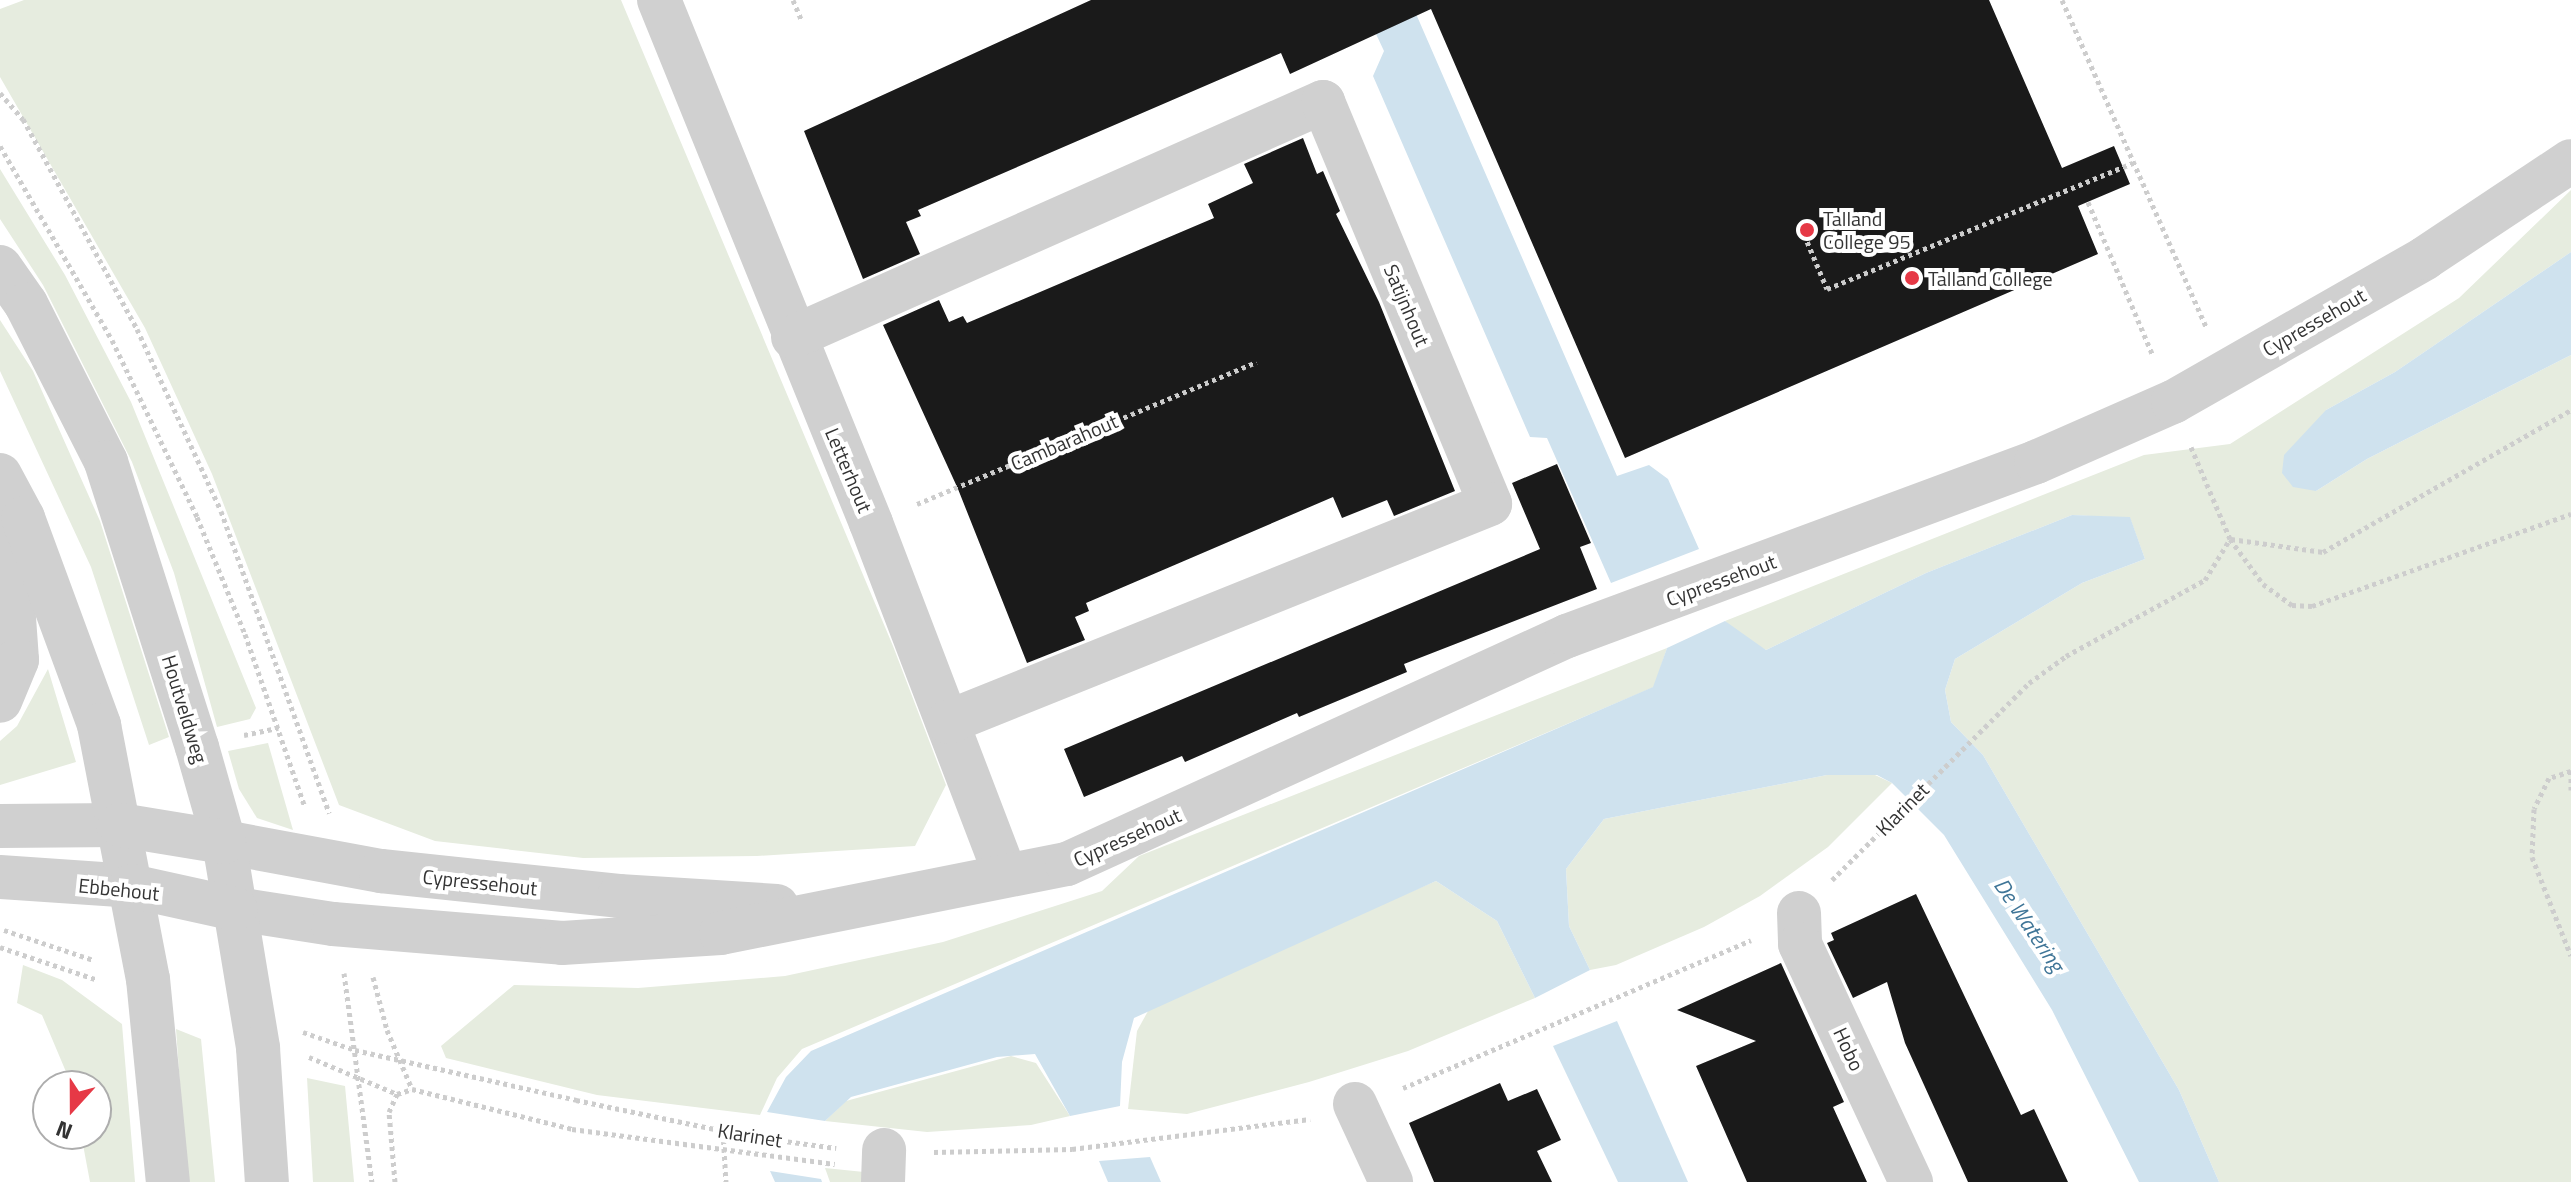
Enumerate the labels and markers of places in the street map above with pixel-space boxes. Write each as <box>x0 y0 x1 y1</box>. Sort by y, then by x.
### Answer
place label: Talland College 95 <box>1823 206 1911 253</box>
marker: Talland College 95 <box>1798 221 1816 239</box>
place label: Talland College <box>1928 266 2053 290</box>
marker: Talland College <box>1903 269 1921 287</box>

